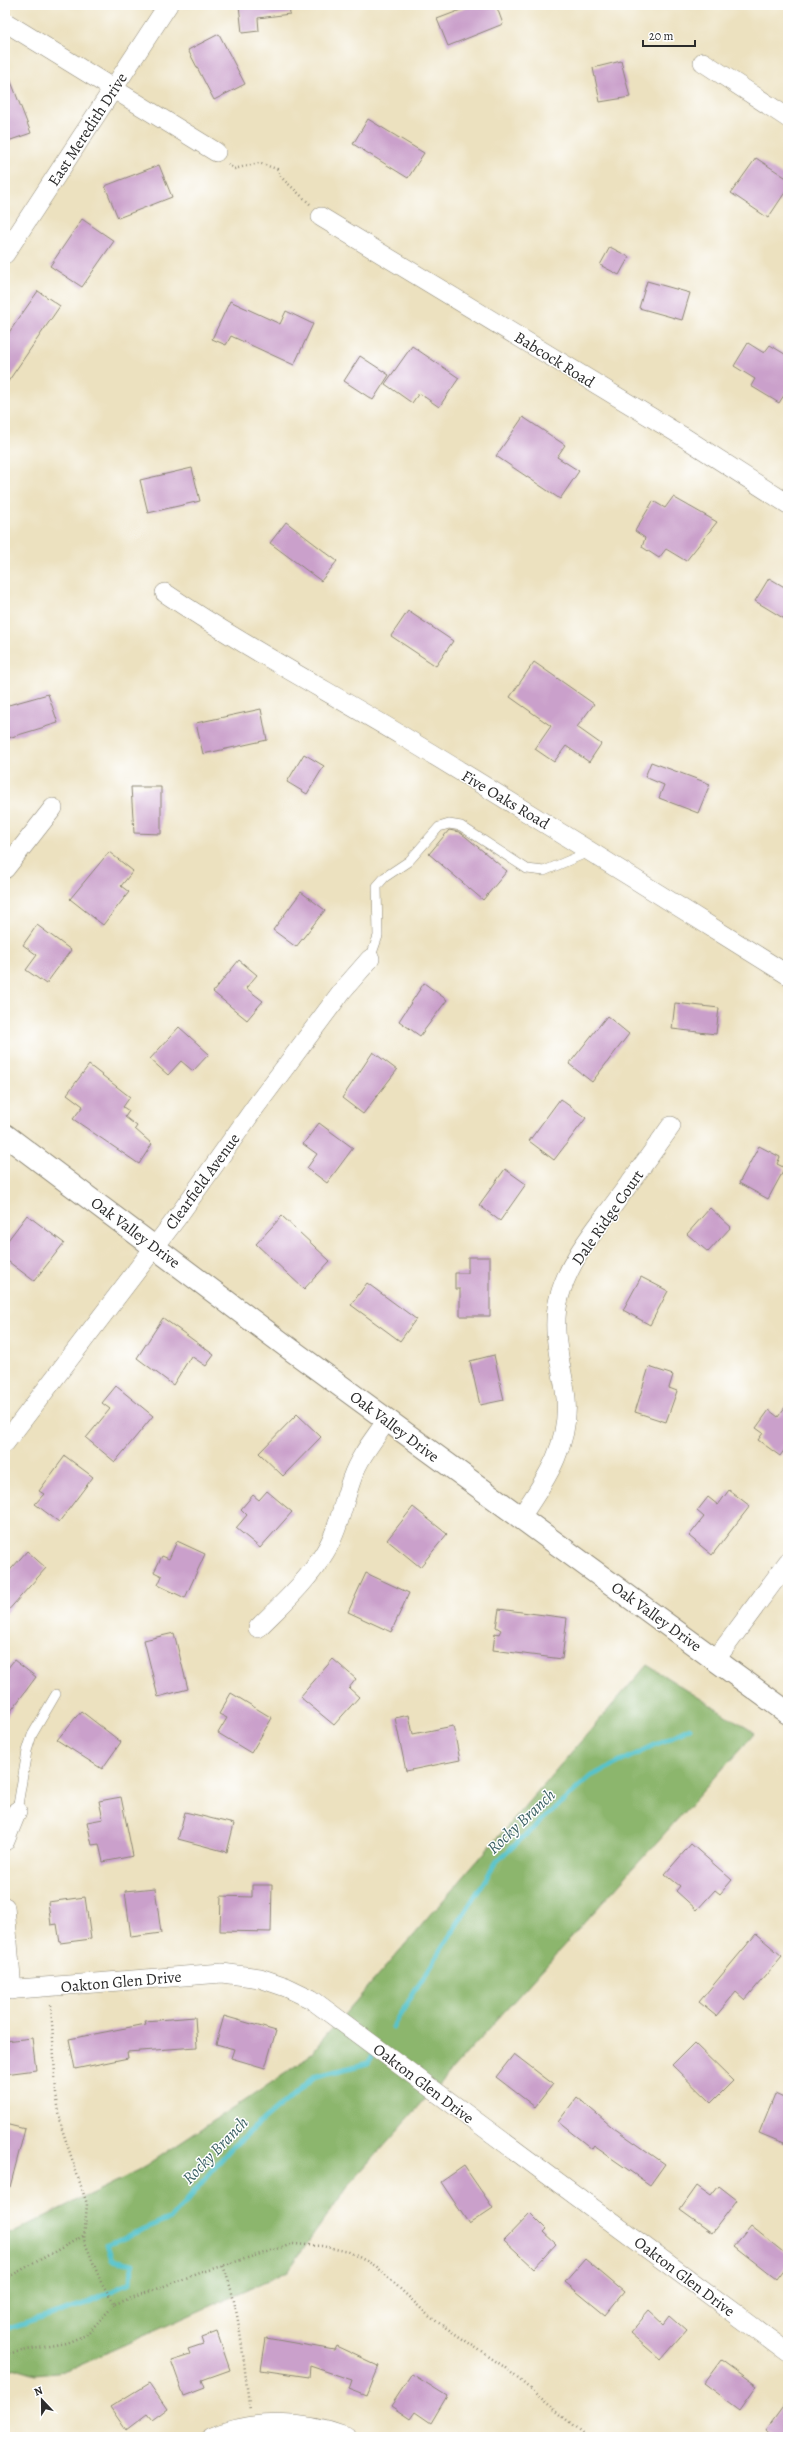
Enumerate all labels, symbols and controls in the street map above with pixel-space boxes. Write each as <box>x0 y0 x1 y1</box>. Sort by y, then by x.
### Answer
scale bar <box>643 22 695 48</box>
text: 20 m <box>649 28 673 44</box>
street label: East Meredith Drive <box>43 69 133 190</box>
street label: Babcock Road <box>510 326 599 393</box>
street label: Five Oaks Road <box>457 765 554 835</box>
street label: Clearfield Avenue <box>160 1129 245 1234</box>
street label: Dale Ridge Court <box>567 1165 649 1270</box>
street label: Oak Valley Drive <box>86 1192 185 1274</box>
street label: Oak Valley Drive <box>345 1386 444 1468</box>
street label: Oak Valley Drive <box>607 1577 706 1657</box>
water label: Rocky Branch <box>482 1784 561 1859</box>
street label: Oakton Glen Drive <box>60 1966 182 1998</box>
street label: Oakton Glen Drive <box>368 2039 478 2129</box>
water label: Rocky Branch <box>177 2112 253 2189</box>
street label: Oakton Glen Drive <box>629 2232 739 2322</box>
north arrow <box>22 2380 62 2420</box>
text: N <box>32 2383 45 2400</box>

